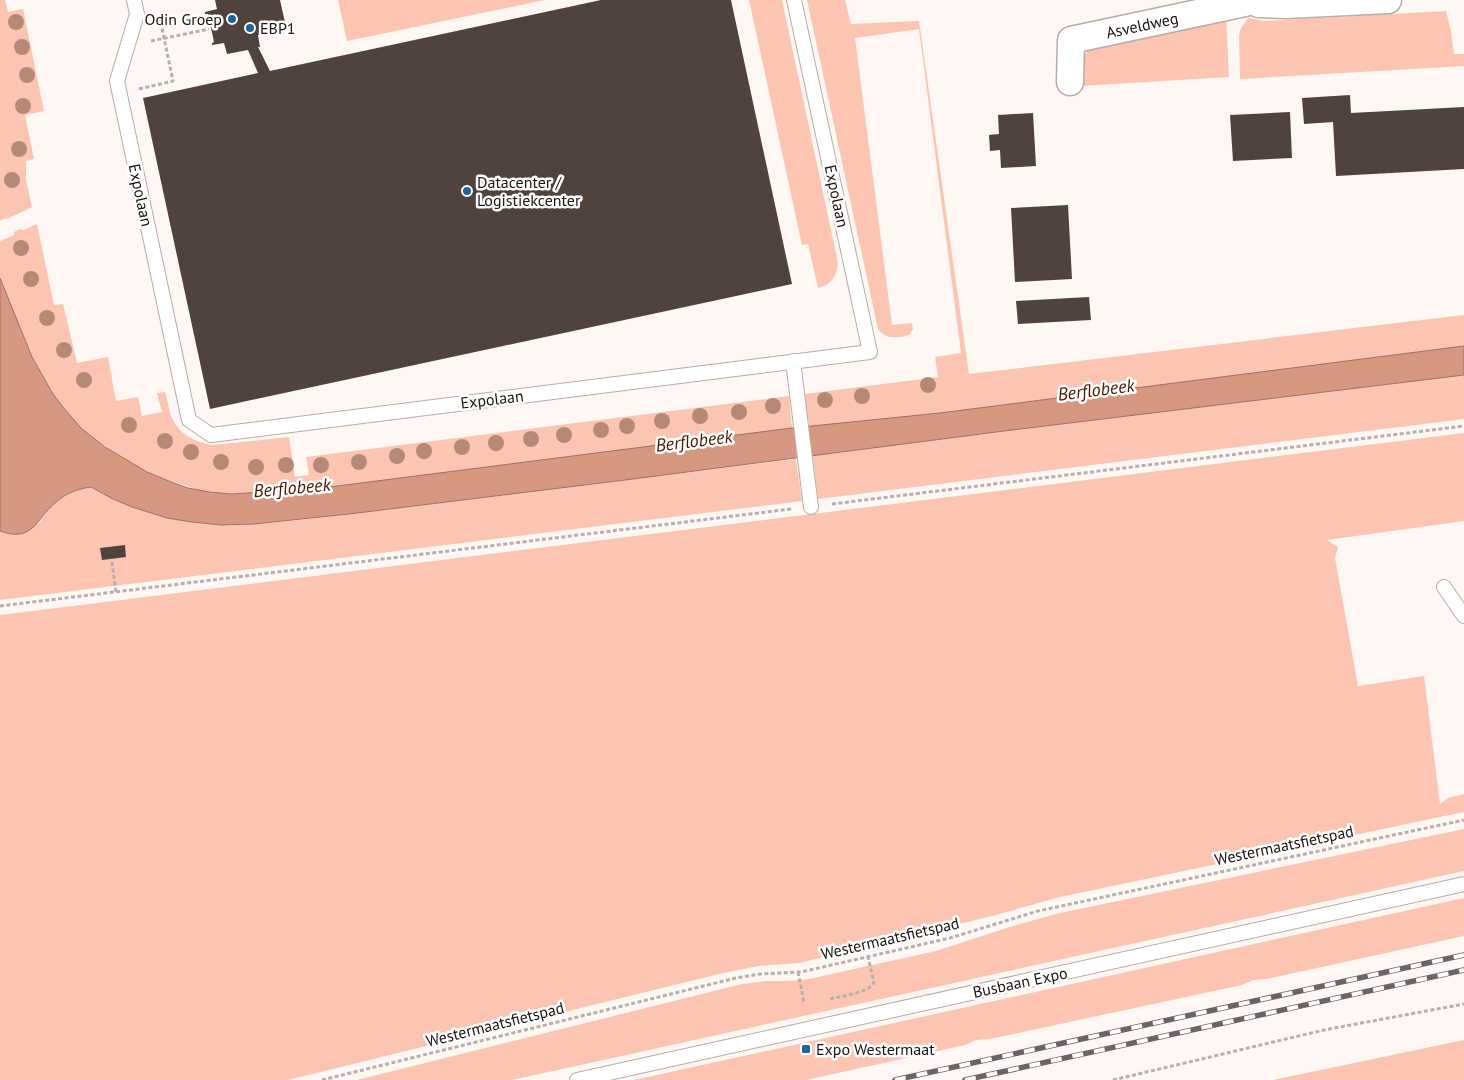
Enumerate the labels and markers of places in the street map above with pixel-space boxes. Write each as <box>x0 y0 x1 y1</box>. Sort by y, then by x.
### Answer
place label: Odin Groep <box>145 9 222 29</box>
marker: Odin Groep <box>226 13 238 25</box>
place label: EBP1 <box>260 18 296 38</box>
marker: EBP1 <box>244 22 256 34</box>
place label: Datacenter / Logistiekcenter <box>477 172 581 210</box>
marker: Datacenter / Logistiekcenter <box>461 185 473 197</box>
place label: Expo Westermaat <box>816 1039 935 1059</box>
marker: Expo Westermaat <box>800 1043 812 1055</box>

